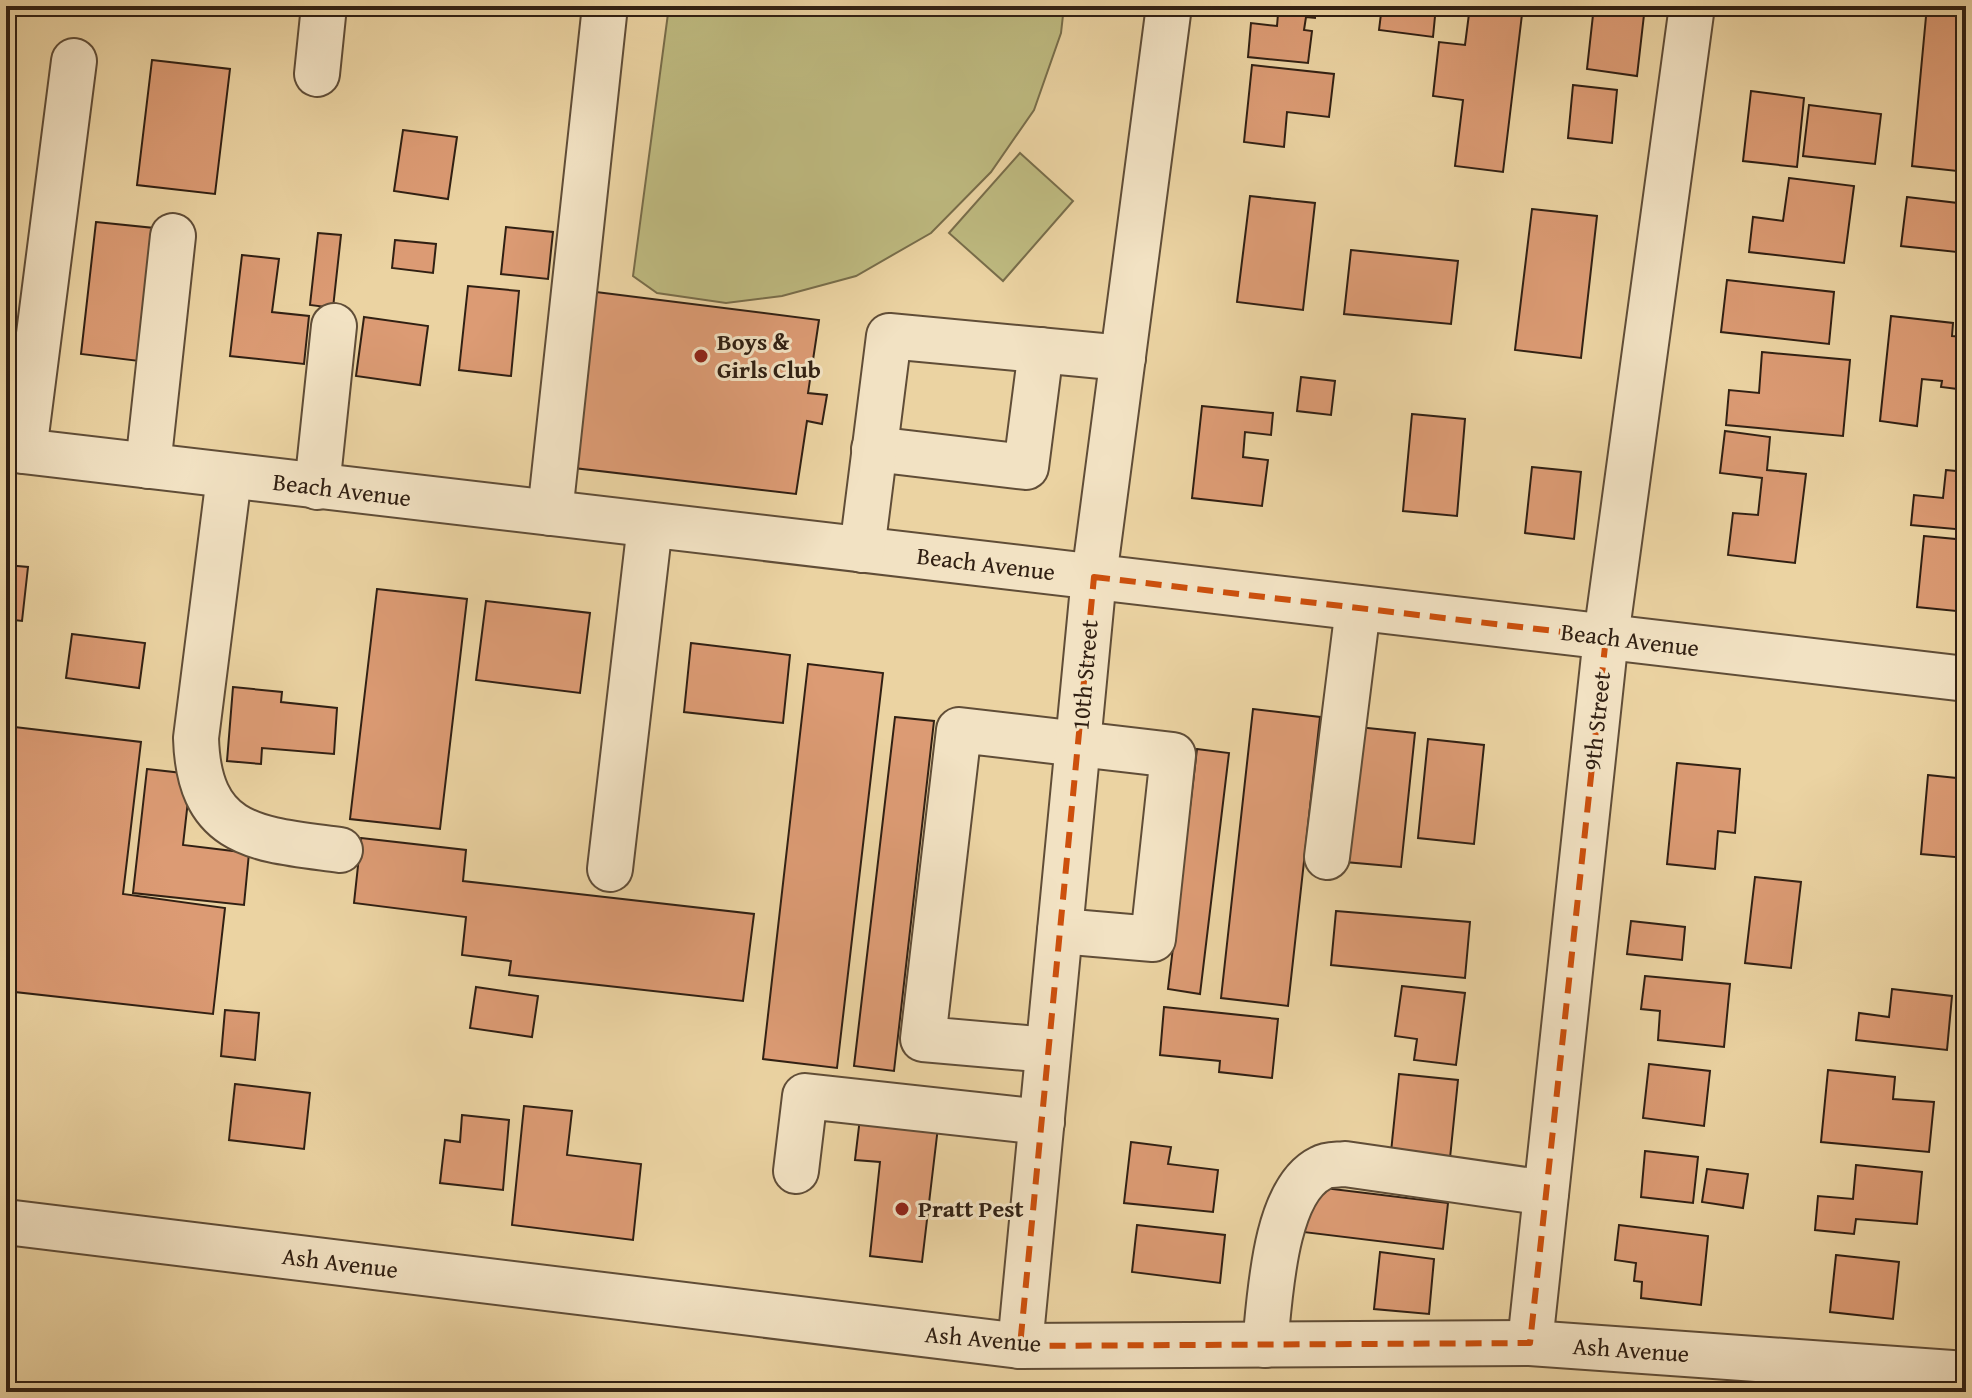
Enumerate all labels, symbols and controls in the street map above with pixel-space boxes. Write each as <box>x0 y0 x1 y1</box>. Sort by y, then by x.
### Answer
place label: Boys & Girls Club <box>717 324 821 387</box>
marker: Boys & Girls Club <box>692 347 710 365</box>
street label: Beach Avenue <box>271 464 413 515</box>
street label: Beach Avenue <box>915 538 1057 589</box>
street label: Beach Avenue <box>1559 614 1701 665</box>
street label: 10th Street <box>1062 618 1107 732</box>
street label: 9th Street <box>1574 669 1619 772</box>
place label: Pratt Pest <box>918 1191 1024 1226</box>
marker: Pratt Pest <box>893 1200 911 1218</box>
street label: Ash Avenue <box>280 1238 400 1287</box>
street label: Ash Avenue <box>923 1316 1043 1361</box>
street label: Ash Avenue <box>1572 1328 1690 1371</box>

